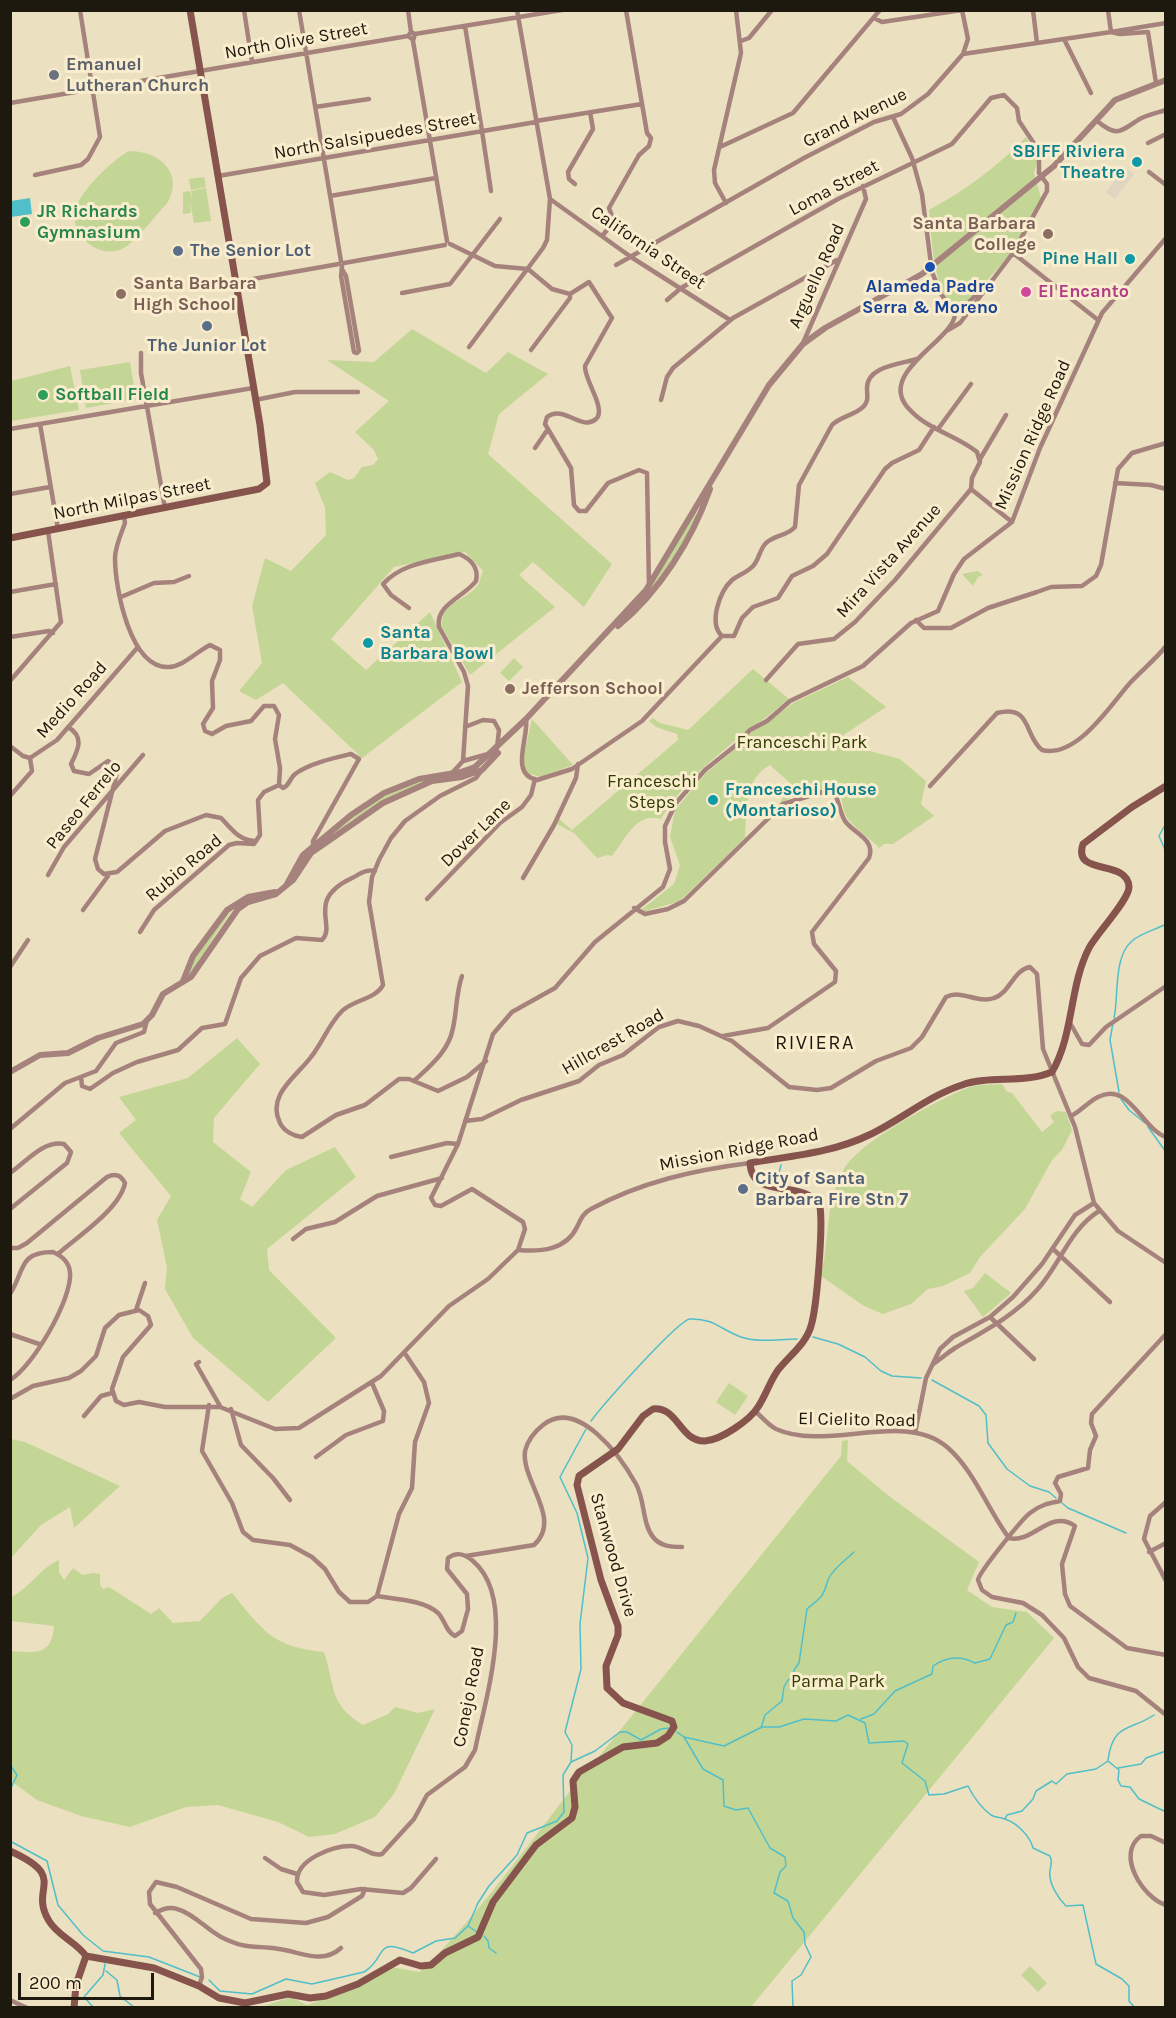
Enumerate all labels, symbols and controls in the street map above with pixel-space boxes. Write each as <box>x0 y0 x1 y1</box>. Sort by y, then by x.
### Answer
street label: North Olive Street <box>223 18 369 64</box>
place label: Emanuel Lutheran Church <box>66 54 209 97</box>
marker: Emanuel Lutheran Church <box>47 68 61 82</box>
street label: Grand Avenue <box>799 84 911 152</box>
street label: North Salsipuedes Street <box>272 108 478 164</box>
place label: SBIFF Riviera Theatre <box>1012 141 1125 184</box>
street label: Loma Street <box>785 155 883 221</box>
marker: SBIFF Riviera Theatre <box>1130 155 1144 169</box>
place label: JR Richards Gymnasium <box>37 201 141 244</box>
street label: California Street <box>587 202 709 294</box>
place label: Santa Barbara College <box>912 213 1036 256</box>
marker: JR Richards Gymnasium <box>18 215 32 229</box>
street label: Arguello Road <box>784 220 850 332</box>
marker: Santa Barbara College <box>1041 227 1055 241</box>
place label: The Senior Lot <box>190 240 311 262</box>
marker: The Senior Lot <box>171 244 185 258</box>
place label: Pine Hall <box>1042 248 1118 270</box>
marker: Pine Hall <box>1123 252 1137 266</box>
marker: Alameda Padre Serra & Moreno <box>923 260 937 274</box>
place label: Santa Barbara High School <box>133 273 257 316</box>
place label: Alameda Padre Serra & Moreno <box>862 276 998 318</box>
place label: El Encanto <box>1038 281 1129 303</box>
marker: El Encanto <box>1019 285 1033 299</box>
marker: Santa Barbara High School <box>114 287 128 301</box>
marker: The Junior Lot <box>200 319 214 333</box>
place label: The Junior Lot <box>147 335 267 357</box>
street label: Mission Ridge Road <box>990 357 1076 513</box>
place label: Softball Field <box>55 384 169 406</box>
marker: Softball Field <box>36 388 50 402</box>
street label: North Milpas Street <box>52 473 212 525</box>
street label: Mira Vista Avenue <box>832 499 946 623</box>
place label: Santa Barbara Bowl <box>380 622 494 664</box>
marker: Santa Barbara Bowl <box>361 636 375 650</box>
street label: Medio Road <box>32 657 112 743</box>
place label: Jefferson School <box>522 678 663 700</box>
marker: Jefferson School <box>503 682 517 696</box>
park label: Franceschi Park <box>736 732 868 754</box>
street label: Paseo Ferrelo <box>42 756 126 854</box>
park label: Franceschi Steps <box>607 771 697 814</box>
place label: Franceschi House (Montarioso) <box>725 779 877 822</box>
marker: Franceschi House (Montarioso) <box>706 793 720 807</box>
street label: Dover Lane <box>436 794 516 872</box>
street label: Rubio Road <box>141 830 227 906</box>
street label: Hillcrest Road <box>558 1004 668 1080</box>
district label: RIVIERA <box>775 1031 855 1055</box>
street label: Mission Ridge Road <box>657 1124 821 1176</box>
place label: City of Santa Barbara Fire Stn 7 <box>755 1168 908 1210</box>
marker: City of Santa Barbara Fire Stn 7 <box>736 1182 750 1196</box>
street label: El Cielito Road <box>798 1408 916 1432</box>
street label: Stanwood Drive <box>585 1490 641 1620</box>
street label: Conejo Road <box>449 1645 489 1749</box>
park label: Parma Park <box>791 1671 885 1693</box>
scale bar <box>21 1961 158 1999</box>
text: 200 m <box>29 1972 82 1994</box>

